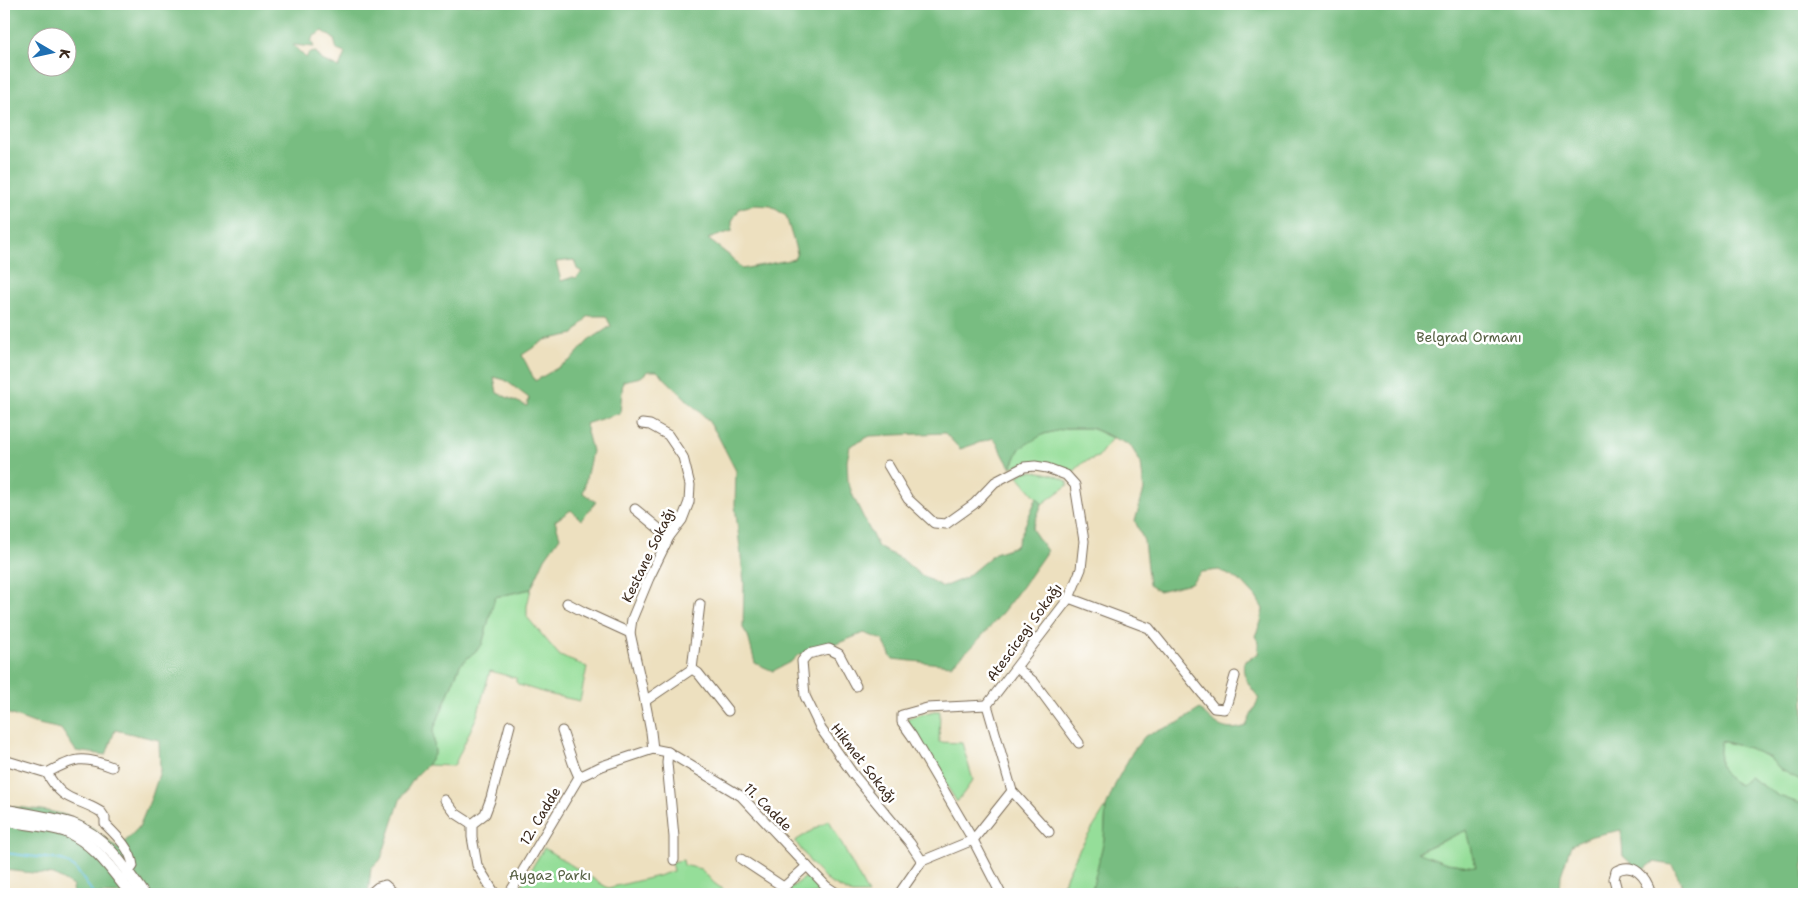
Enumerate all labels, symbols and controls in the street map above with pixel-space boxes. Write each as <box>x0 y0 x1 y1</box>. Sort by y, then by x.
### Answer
north arrow <box>28 28 78 78</box>
text: K <box>55 48 74 61</box>
park label: Belgrad Ormanı <box>1416 328 1522 346</box>
street label: Kestane Sokağı <box>617 505 679 605</box>
street label: Atescicegi Sokağı <box>982 579 1066 685</box>
street label: Hikmet Sokağı <box>827 719 901 807</box>
street label: 11. Cadde <box>740 779 796 835</box>
street label: 12. Cadde <box>516 783 565 849</box>
park label: Aygaz Parkı <box>509 866 591 884</box>

